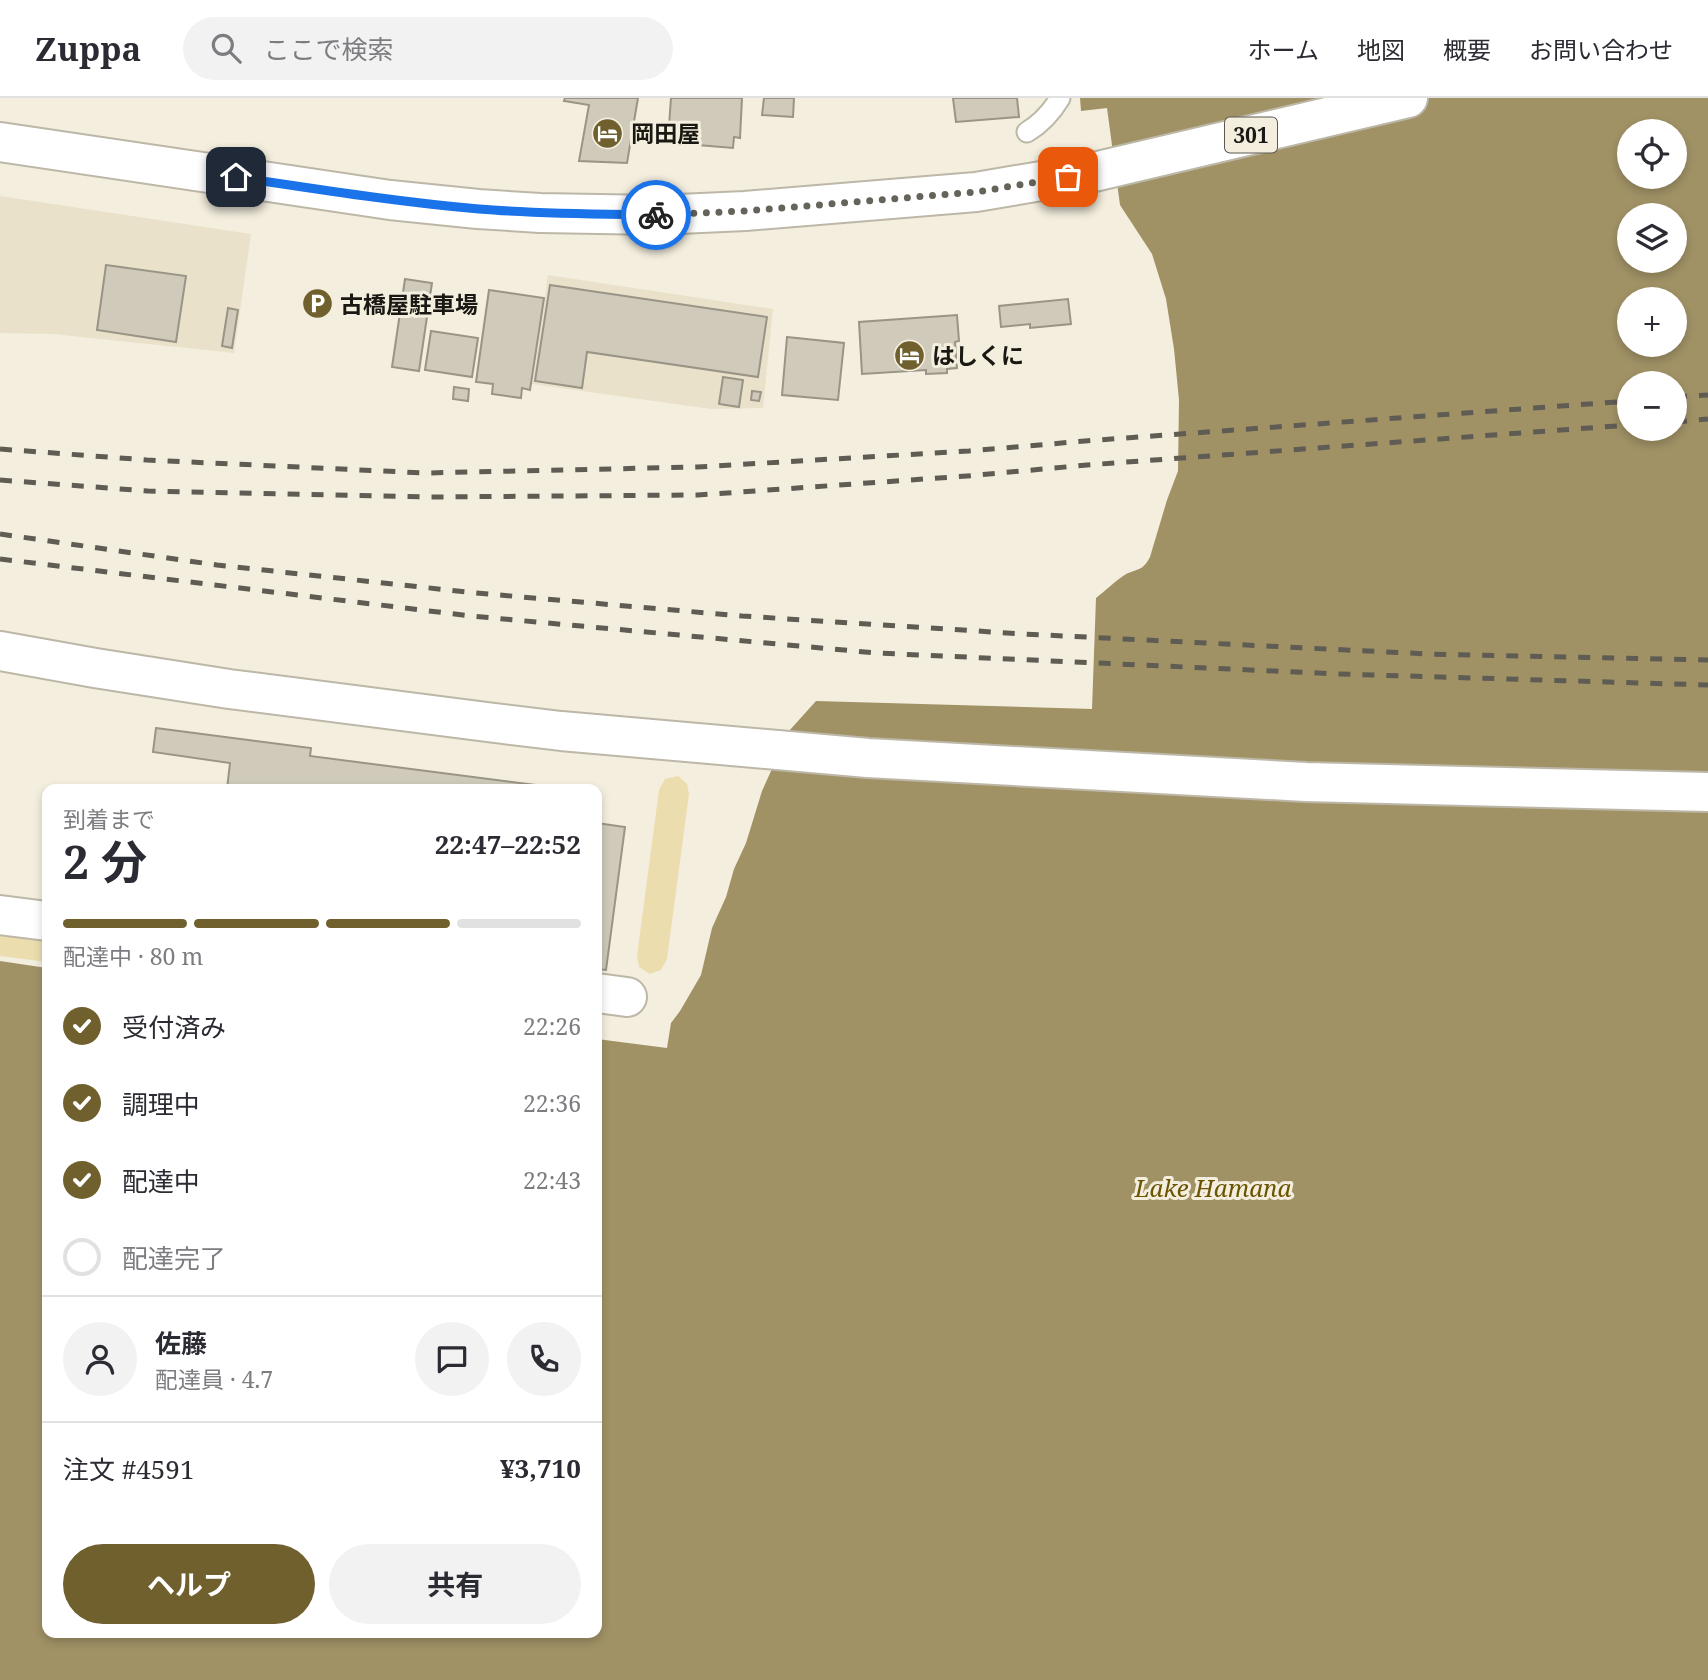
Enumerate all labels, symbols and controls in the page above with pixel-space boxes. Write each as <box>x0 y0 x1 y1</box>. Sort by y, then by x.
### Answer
search box <box>183 17 673 80</box>
text: Zuppa <box>35 26 141 71</box>
icon: search <box>207 29 245 67</box>
text: ここで検索 <box>263 31 393 67</box>
text: ホーム <box>1248 33 1319 66</box>
text: 地図 <box>1357 33 1405 66</box>
text: 概要 <box>1443 33 1491 66</box>
text: お問い合わせ <box>1529 33 1673 66</box>
hotel icon: 岡田屋 <box>591 116 625 150</box>
place label: 岡田屋 <box>631 117 700 149</box>
road number: 301 <box>1225 118 1277 152</box>
map controls <box>1617 119 1687 441</box>
button: locate <box>1617 119 1687 189</box>
pin <box>206 147 266 207</box>
pin <box>1038 147 1098 207</box>
icon: home <box>217 158 255 196</box>
icon: bag <box>1049 158 1087 196</box>
courier <box>621 180 691 250</box>
icon: bike <box>637 196 675 234</box>
button: layers <box>1617 203 1687 273</box>
parking icon: 古橋屋駐車場 <box>300 287 334 321</box>
button: + <box>1617 287 1687 357</box>
place label: 古橋屋駐車場 <box>340 288 478 320</box>
hotel icon: はしくに <box>892 338 926 372</box>
place label: はしくに <box>932 339 1024 371</box>
button: − <box>1617 371 1687 441</box>
text: 到着まで <box>63 803 155 835</box>
text: 22:47–22:52 <box>435 826 581 862</box>
text: 2 分 <box>63 830 147 892</box>
text: 配達中 · 80 m <box>63 940 203 972</box>
icon: check <box>63 1007 101 1045</box>
text: 受付済み <box>122 1009 226 1045</box>
text: 22:26 <box>523 1010 581 1042</box>
icon: check <box>63 1084 101 1122</box>
text: 調理中 <box>122 1086 200 1122</box>
text: 22:36 <box>523 1087 581 1119</box>
icon: check <box>63 1161 101 1199</box>
text: 配達中 <box>122 1163 200 1199</box>
text: 22:43 <box>523 1164 581 1196</box>
water label: Lake Hamana <box>1134 1171 1291 1204</box>
text: 配達完了 <box>122 1240 226 1276</box>
button: person <box>63 1322 137 1396</box>
button: chat <box>415 1322 489 1396</box>
button: phone <box>507 1322 581 1396</box>
text: 佐藤 <box>155 1325 207 1361</box>
text: 配達員 · 4.7 <box>155 1363 273 1395</box>
text: ¥3,710 <box>500 1450 581 1486</box>
text: 注文 #4591 <box>63 1451 194 1487</box>
button: ヘルプ <box>63 1544 315 1624</box>
button: 共有 <box>329 1544 581 1624</box>

